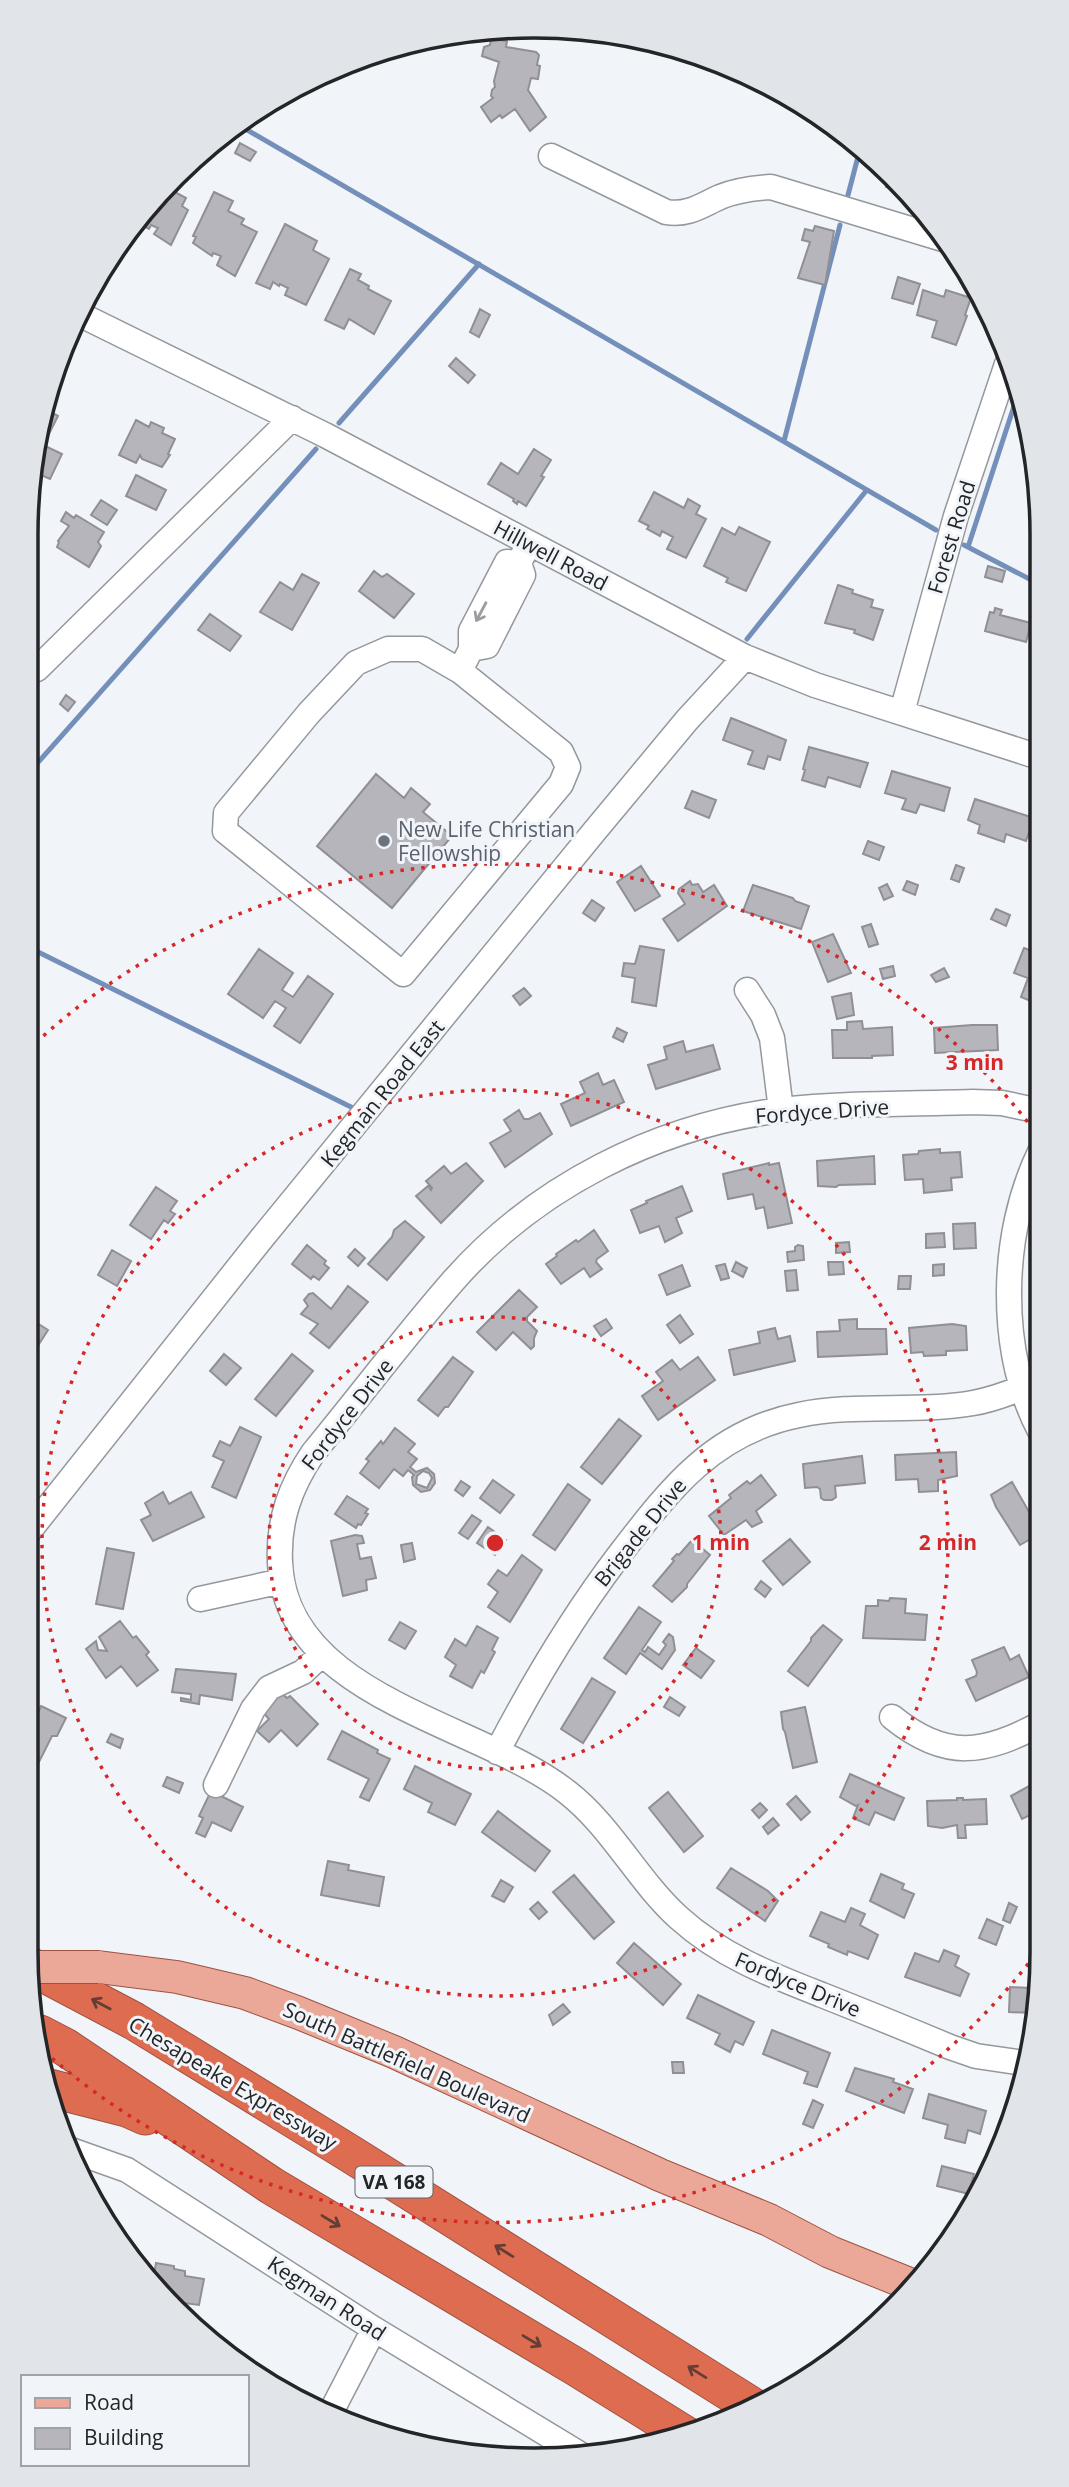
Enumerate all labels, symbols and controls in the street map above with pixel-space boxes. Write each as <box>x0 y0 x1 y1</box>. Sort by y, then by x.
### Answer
street label: Forest Road <box>921 477 981 597</box>
street label: Hillwell Road <box>489 513 613 597</box>
one-way arrow <box>474 602 488 622</box>
place label: New Life Christian Fellowship <box>398 815 575 867</box>
marker: New Life Christian Fellowship <box>376 833 392 849</box>
street label: Kegman Road East <box>314 1014 450 1172</box>
text: 3 min <box>946 1048 1004 1076</box>
street label: Fordyce Drive <box>754 1092 890 1130</box>
street label: Fordyce Drive <box>295 1353 399 1475</box>
street label: Brigade Drive <box>588 1472 692 1592</box>
text: 1 min <box>692 1528 750 1556</box>
text: 2 min <box>919 1528 977 1556</box>
centre of rings <box>483 1531 507 1555</box>
street label: Fordyce Drive <box>731 1945 865 2023</box>
street label: South Battlefield Boulevard <box>279 1995 535 2129</box>
one-way arrow <box>92 1997 112 2011</box>
street label: Chesapeake Expressway <box>124 2010 343 2157</box>
road number: VA 168 <box>356 2166 432 2198</box>
one-way arrow <box>321 2214 341 2228</box>
one-way arrow <box>495 2243 515 2257</box>
street label: Kegman Road <box>263 2249 391 2347</box>
one-way arrow <box>522 2334 542 2348</box>
one-way arrow <box>687 2364 707 2378</box>
legend <box>21 2375 248 2466</box>
text: Road <box>84 2388 134 2416</box>
text: Building <box>84 2423 163 2451</box>

